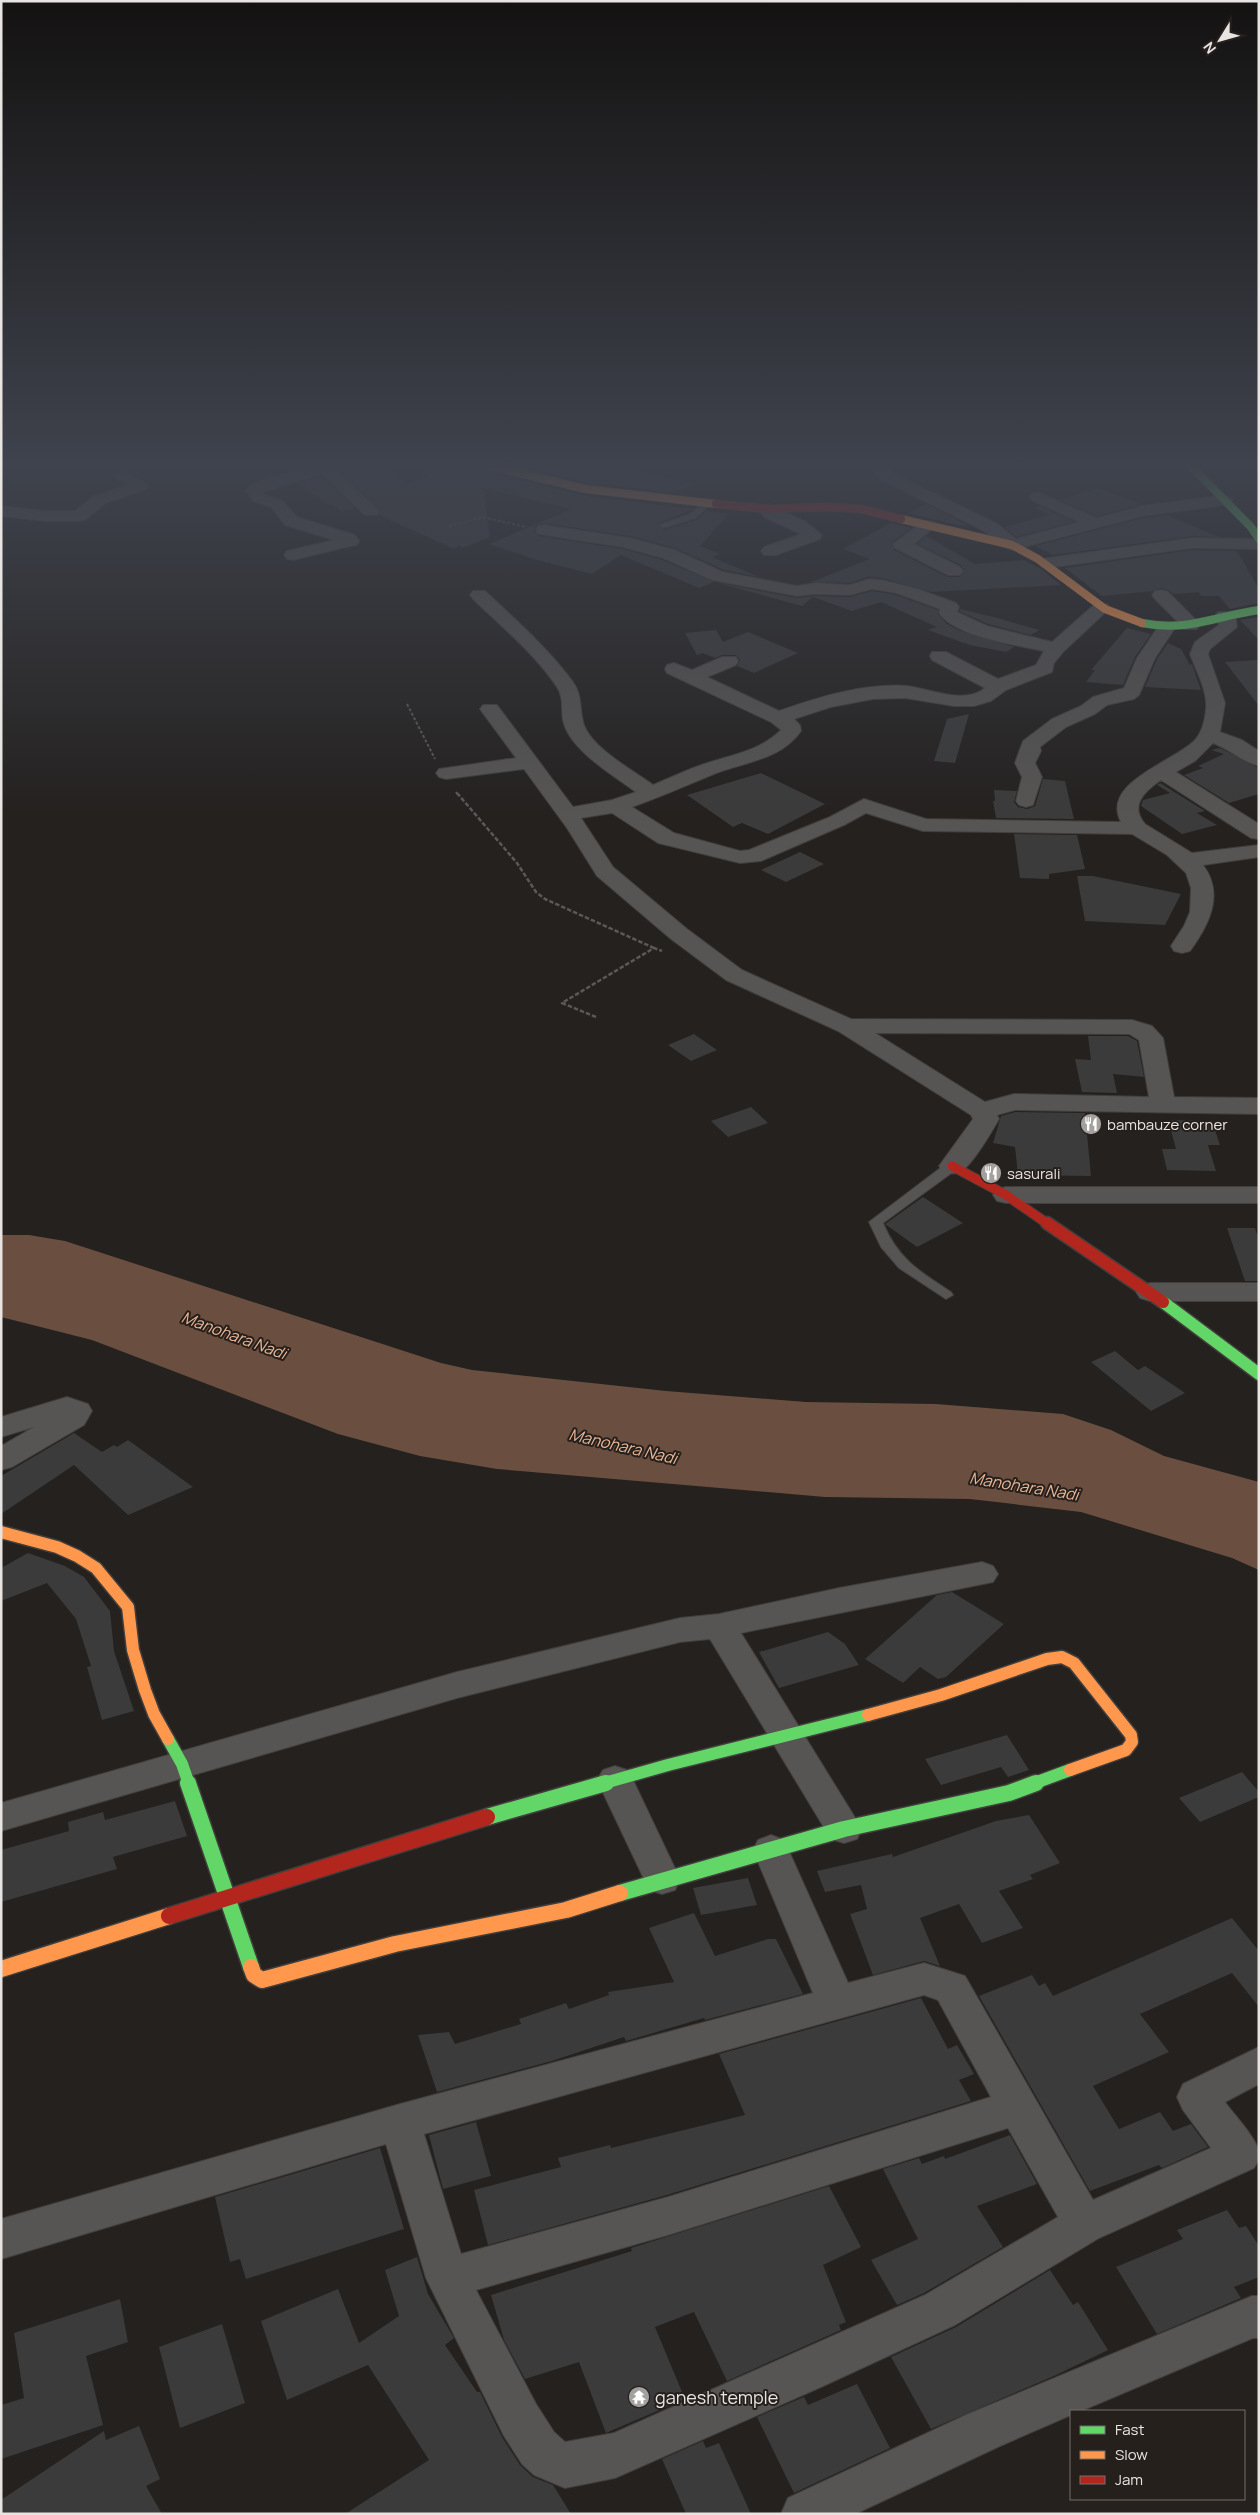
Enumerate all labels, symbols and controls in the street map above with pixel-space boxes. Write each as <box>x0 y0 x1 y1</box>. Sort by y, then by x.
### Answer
north arrow <box>1195 15 1245 65</box>
text: N <box>1199 38 1220 58</box>
restaurant icon: bambauze corner <box>1079 1112 1103 1136</box>
place label: bambauze corner <box>1107 1114 1228 1135</box>
restaurant icon: sasurali <box>979 1161 1003 1185</box>
place label: sasurali <box>1007 1163 1060 1184</box>
water label: Manohara Nadi <box>178 1306 292 1365</box>
water label: Manohara Nadi <box>567 1423 681 1470</box>
water label: Manohara Nadi <box>968 1467 1082 1506</box>
temple icon: ganesh temple <box>627 2385 651 2409</box>
place label: ganesh temple <box>655 2385 778 2409</box>
legend <box>1070 2410 1245 2500</box>
text: Fast <box>1115 2419 1144 2440</box>
text: Slow <box>1115 2444 1148 2465</box>
text: Jam <box>1115 2469 1143 2490</box>

